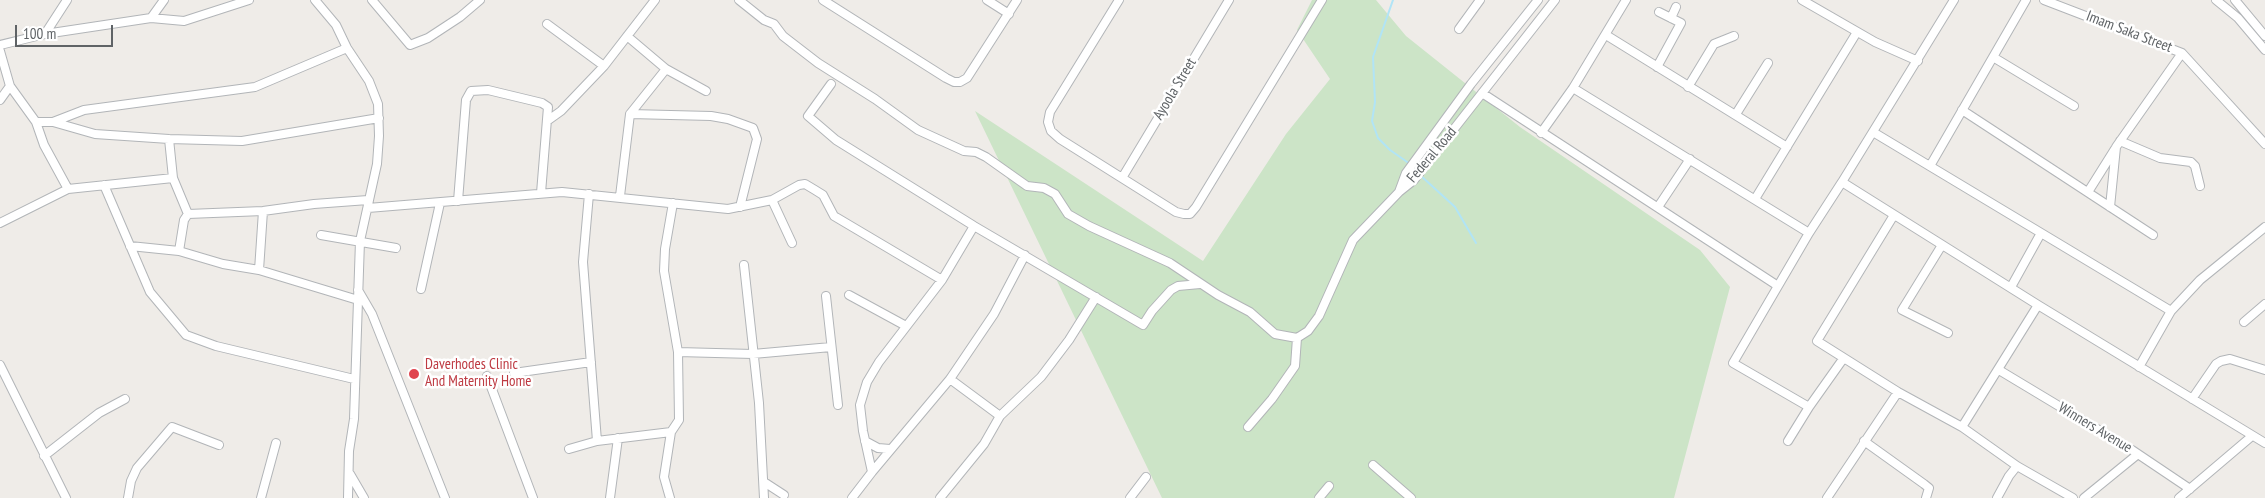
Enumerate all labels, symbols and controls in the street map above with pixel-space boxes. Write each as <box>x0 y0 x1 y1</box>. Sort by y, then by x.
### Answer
street label: Imam Saka Street <box>2083 7 2175 57</box>
scale bar <box>18 15 115 47</box>
text: 100 m <box>23 24 56 43</box>
street label: Ayoola Street <box>1150 55 1200 123</box>
street label: Federal Road <box>1403 123 1461 187</box>
place label: Daverhodes Clinic And Maternity Home <box>425 356 531 391</box>
marker: Daverhodes Clinic And Maternity Home <box>407 367 421 381</box>
street label: Winners Avenue <box>2055 399 2135 457</box>

